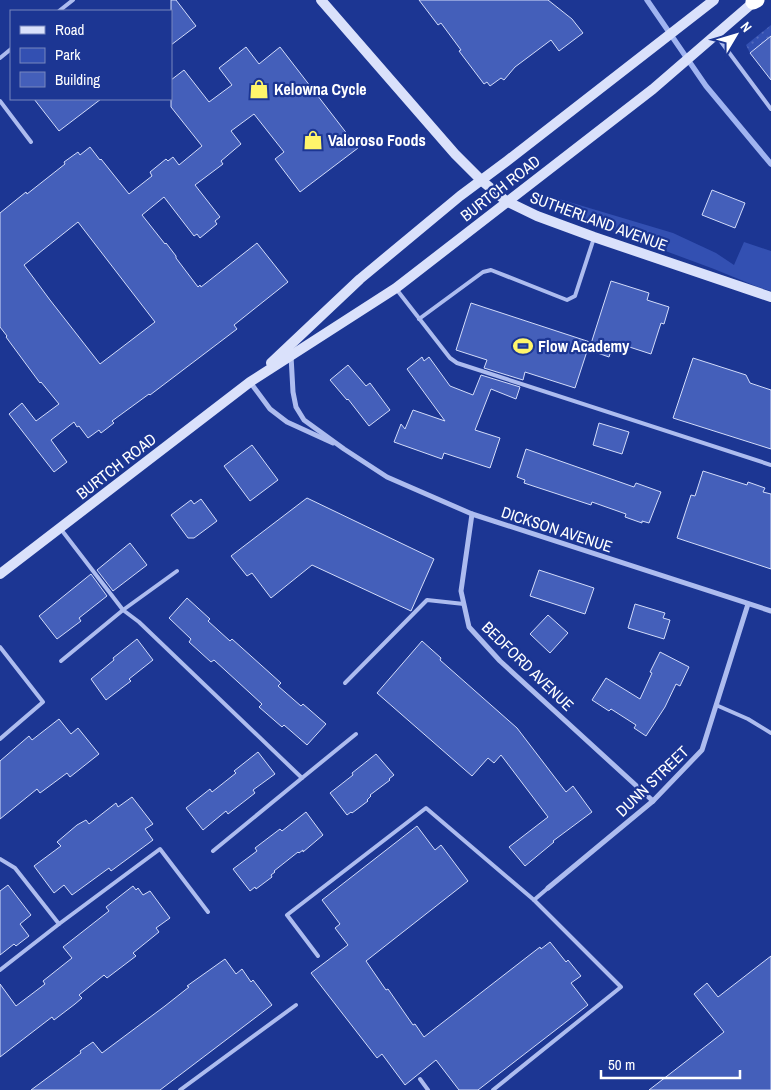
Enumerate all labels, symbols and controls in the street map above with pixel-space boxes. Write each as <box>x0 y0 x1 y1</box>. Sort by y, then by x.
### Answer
legend <box>10 10 172 100</box>
north arrow <box>711 10 761 60</box>
text: N <box>737 18 756 36</box>
text: Road <box>55 19 84 40</box>
text: Park <box>55 44 81 65</box>
text: Building <box>55 69 100 90</box>
shop icon: Kelowna Cycle <box>248 78 270 100</box>
place label: Kelowna Cycle <box>274 78 367 100</box>
shop icon: Valoroso Foods <box>302 129 324 151</box>
place label: Valoroso Foods <box>328 129 426 151</box>
street label: BURTCH ROAD <box>455 150 545 226</box>
street label: SUTHERLAND AVENUE <box>527 186 671 256</box>
sports icon: Flow Academy <box>512 335 534 357</box>
place label: Flow Academy <box>538 335 630 357</box>
street label: BURTCH ROAD <box>71 428 161 504</box>
street label: DICKSON AVENUE <box>499 501 615 557</box>
street label: BEDFORD AVENUE <box>477 616 579 716</box>
street label: DUNN STREET <box>611 741 693 821</box>
scale bar <box>601 1048 740 1080</box>
text: 50 m <box>608 1054 635 1075</box>

